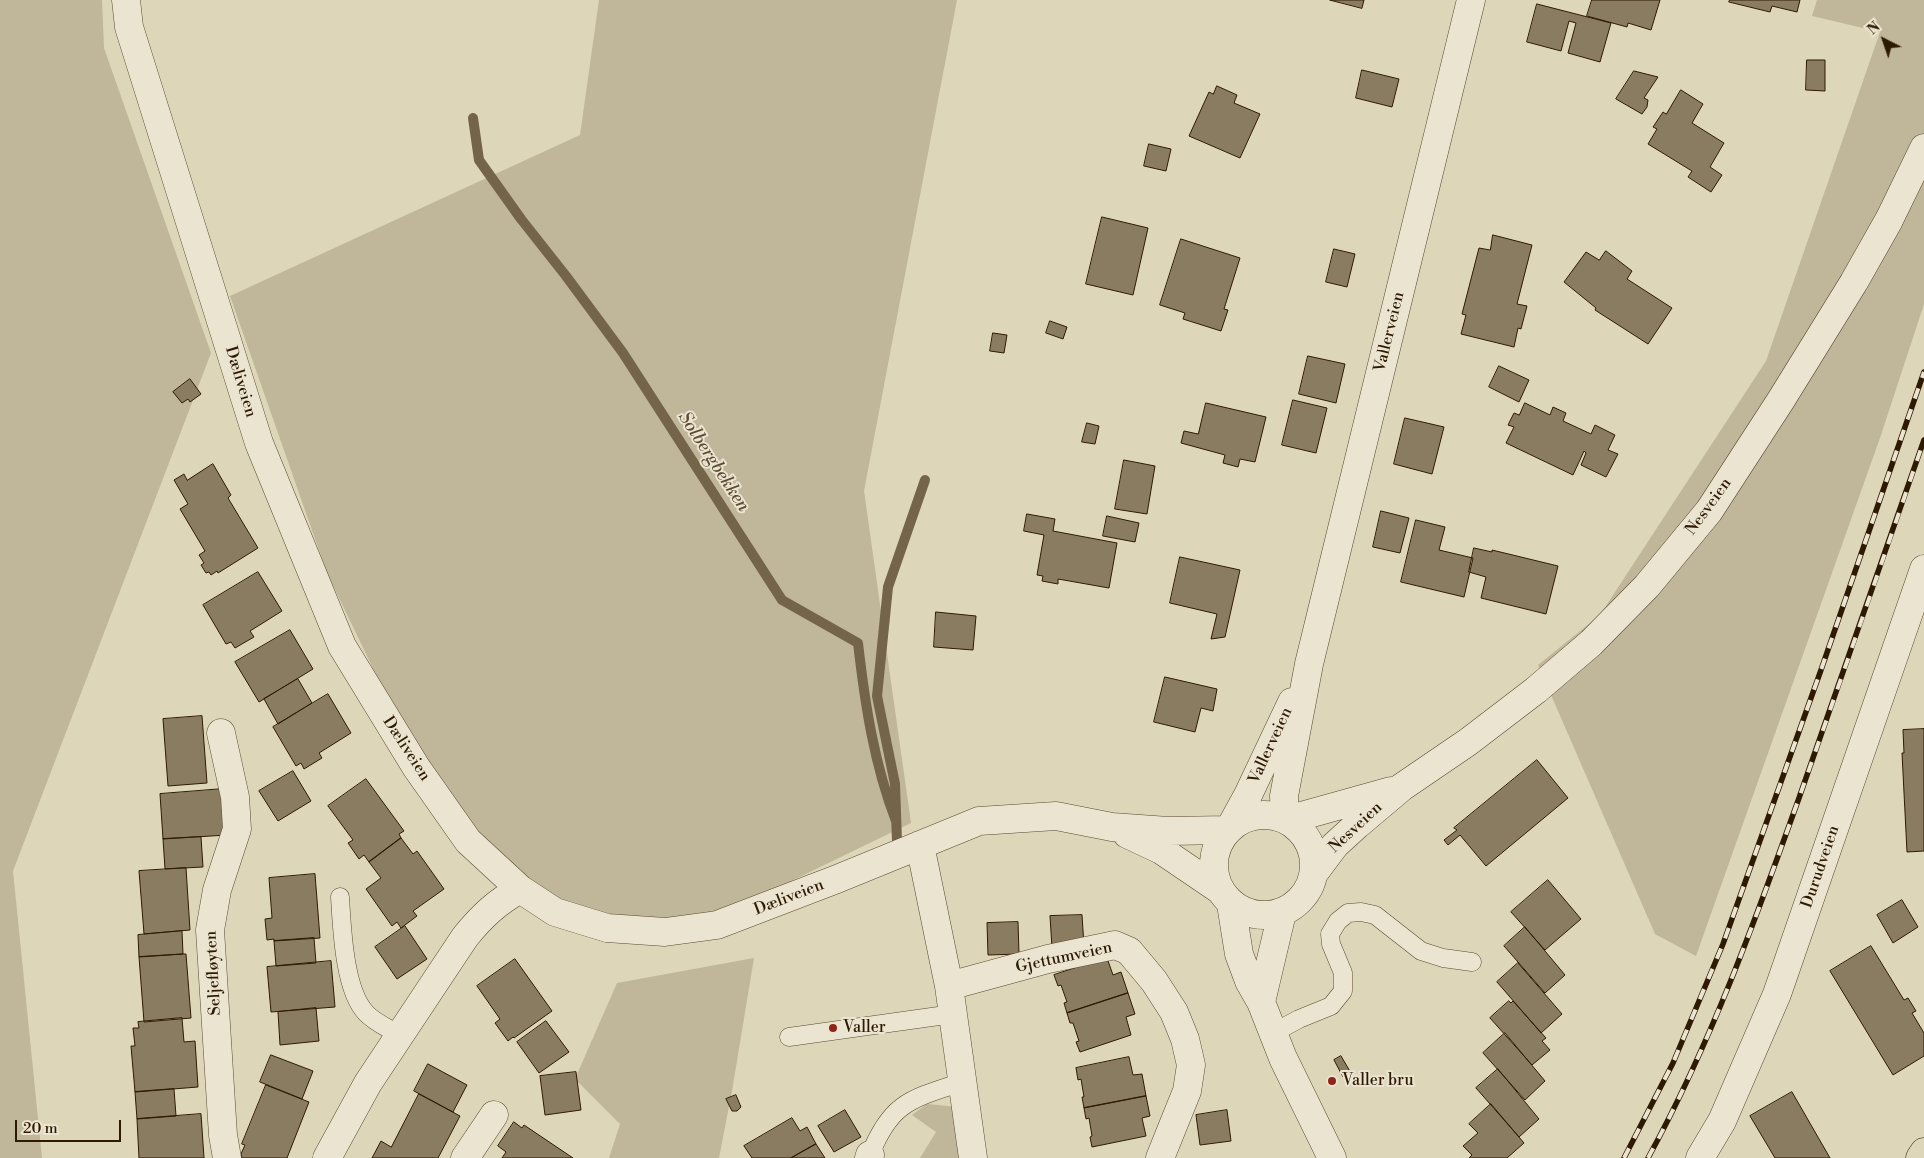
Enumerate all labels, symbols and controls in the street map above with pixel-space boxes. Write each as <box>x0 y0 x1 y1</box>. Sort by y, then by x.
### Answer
north arrow <box>1859 15 1909 65</box>
text: N <box>1864 18 1884 39</box>
street label: Vallerveien <box>1371 290 1409 374</box>
street label: Dæliveien <box>220 344 260 420</box>
water label: Solbergbekken <box>673 408 753 516</box>
street label: Nesveien <box>1682 475 1736 539</box>
street label: Vallerveien <box>1245 705 1297 787</box>
street label: Dæliveien <box>378 713 434 785</box>
street label: Nesveien <box>1325 799 1387 857</box>
street label: Durudveien <box>1798 823 1844 911</box>
street label: Dæliveien <box>751 876 827 920</box>
street label: Seljefløyten <box>202 930 226 1016</box>
street label: Gjettumveien <box>1014 938 1114 978</box>
place label: Valler <box>843 1018 886 1038</box>
marker: Valler <box>827 1022 839 1034</box>
place label: Valler bru <box>1342 1071 1414 1091</box>
marker: Valler bru <box>1326 1075 1338 1087</box>
scale bar <box>18 1110 124 1142</box>
text: 20 m <box>23 1119 58 1138</box>

